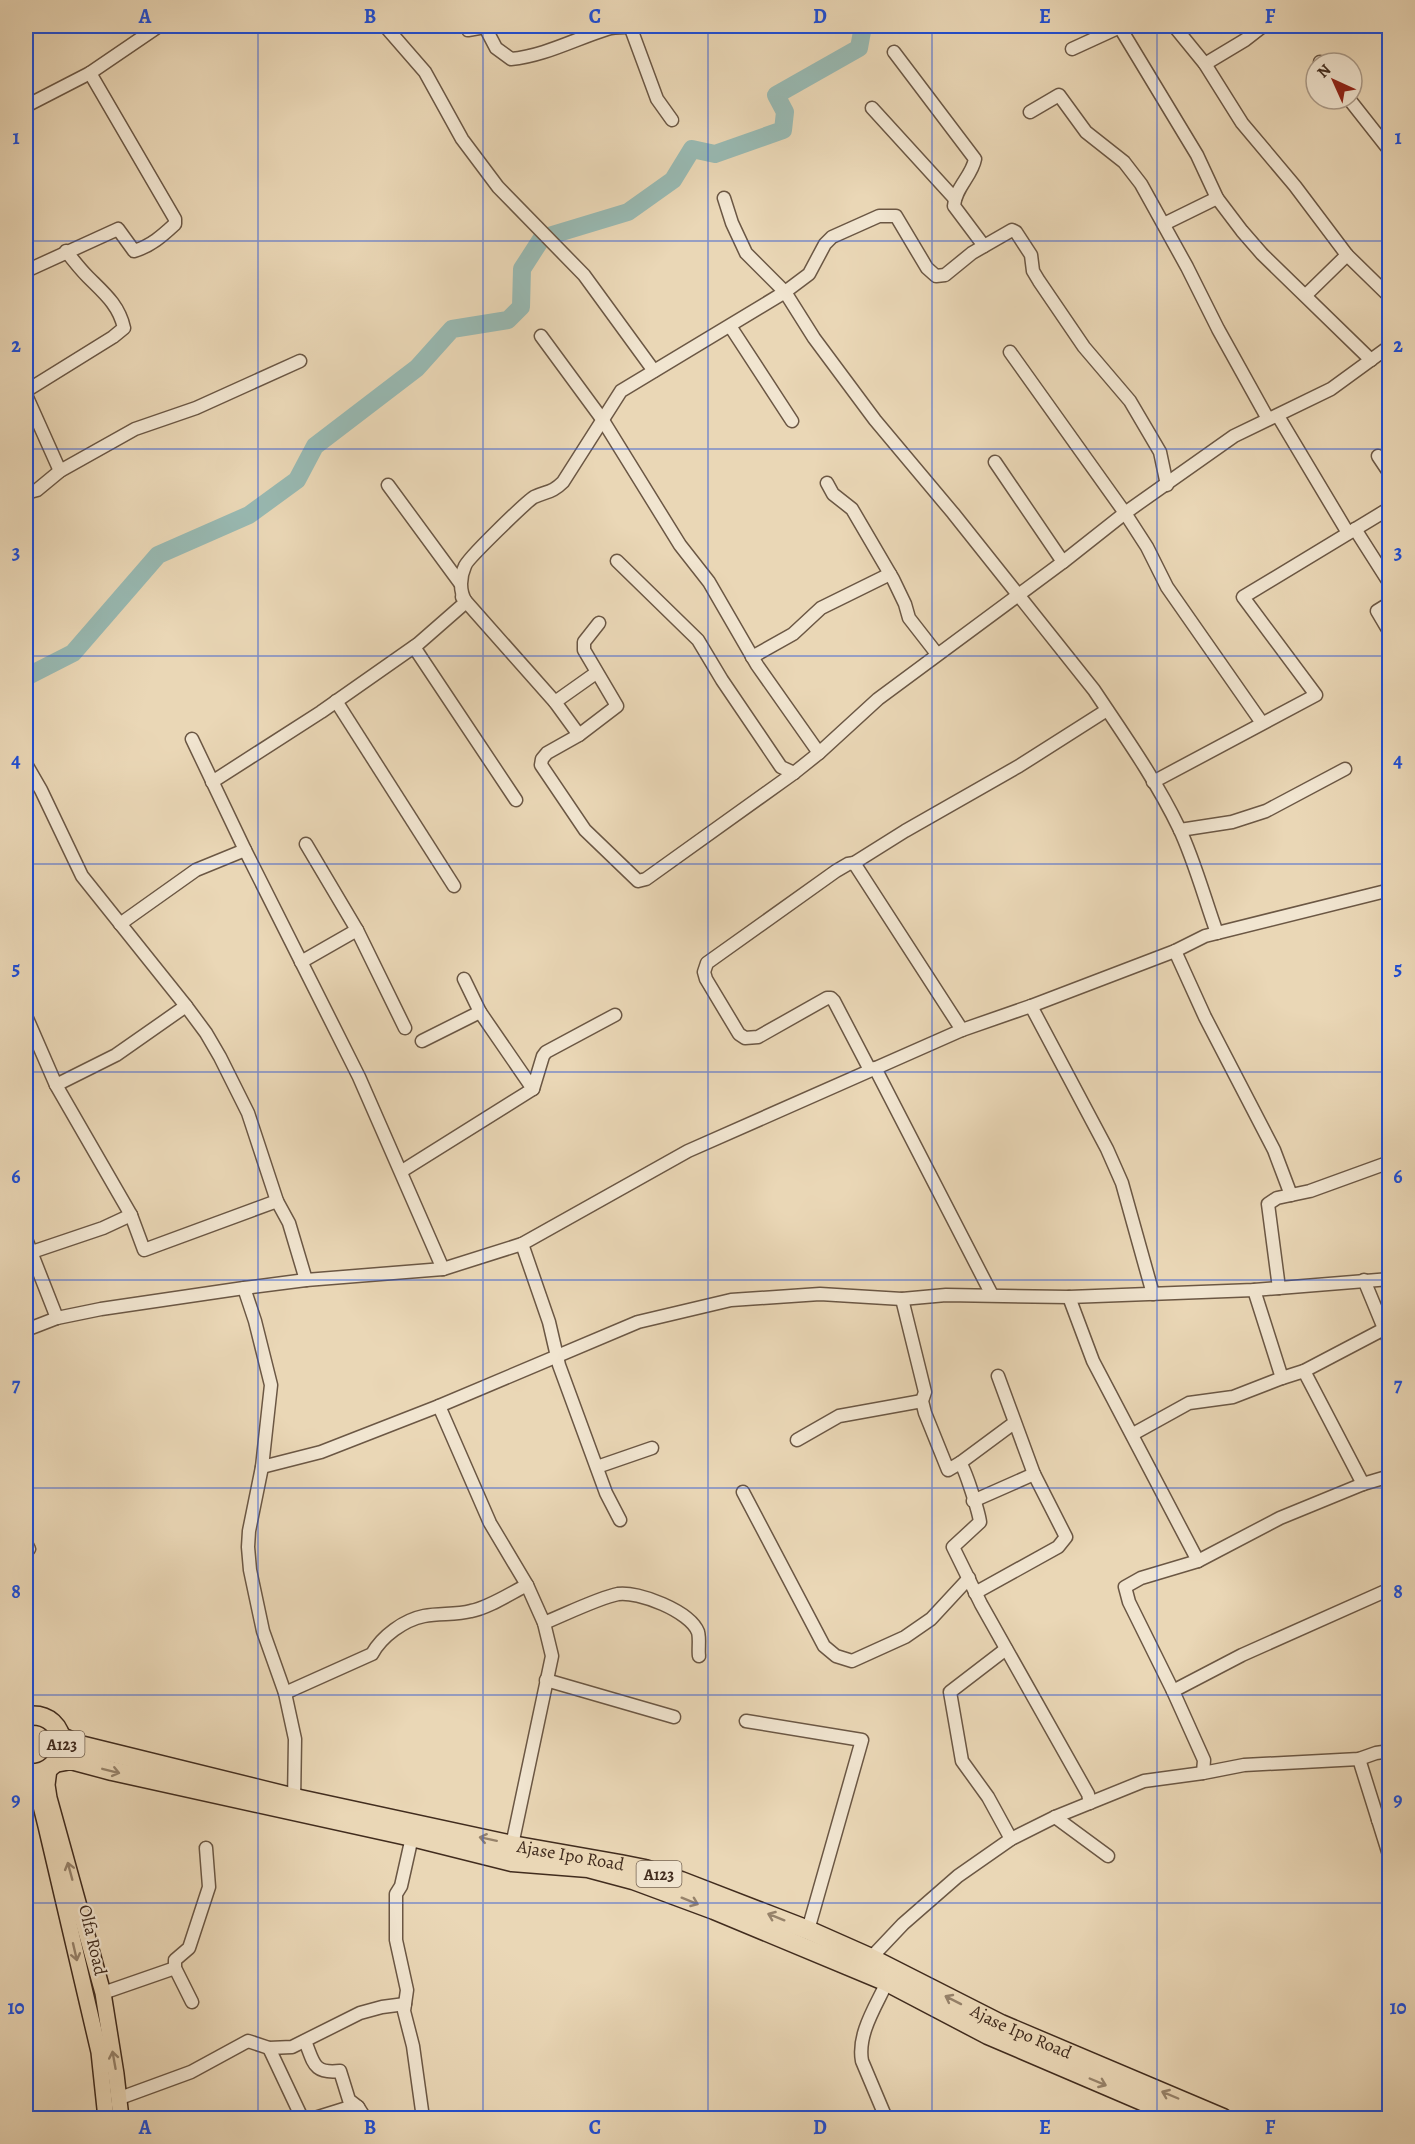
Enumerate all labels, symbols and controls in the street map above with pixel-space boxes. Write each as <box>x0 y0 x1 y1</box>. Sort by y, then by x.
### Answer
text: A <box>138 3 152 30</box>
text: B <box>364 3 376 30</box>
text: C <box>589 3 601 30</box>
text: D <box>813 3 827 30</box>
text: E <box>1039 3 1051 30</box>
text: F <box>1265 3 1276 30</box>
north arrow <box>1304 51 1364 111</box>
text: N <box>1312 59 1336 83</box>
text: 1 <box>12 124 20 151</box>
text: 1 <box>1394 124 1402 151</box>
text: 2 <box>11 332 21 359</box>
text: 2 <box>1393 332 1403 359</box>
text: 3 <box>12 539 20 566</box>
text: 3 <box>1394 539 1402 566</box>
text: 4 <box>11 747 21 774</box>
text: 4 <box>1393 747 1403 774</box>
text: 5 <box>12 955 20 982</box>
text: 5 <box>1394 955 1402 982</box>
text: 6 <box>11 1163 21 1190</box>
text: 6 <box>1393 1163 1403 1190</box>
text: 7 <box>12 1371 21 1398</box>
text: 7 <box>1394 1371 1403 1398</box>
text: 8 <box>11 1578 21 1605</box>
text: 8 <box>1393 1578 1403 1605</box>
road number: A123 <box>40 1731 84 1757</box>
one-way arrow <box>102 1766 121 1778</box>
text: 9 <box>11 1786 21 1813</box>
text: 9 <box>1393 1786 1403 1813</box>
one-way arrow <box>478 1833 497 1845</box>
street label: Ajase Ipo Road <box>514 1834 626 1877</box>
road number: A123 <box>636 1861 682 1887</box>
one-way arrow <box>64 1862 75 1881</box>
one-way arrow <box>680 1896 699 1907</box>
street label: Olfa Road <box>73 1902 113 1978</box>
one-way arrow <box>767 1911 786 1922</box>
one-way arrow <box>70 1942 82 1961</box>
one-way arrow <box>944 1993 962 2005</box>
text: 10 <box>7 1994 25 2021</box>
text: 10 <box>1389 1994 1407 2021</box>
street label: Ajase Ipo Road <box>966 1998 1076 2065</box>
one-way arrow <box>108 2051 119 2071</box>
one-way arrow <box>1088 2077 1106 2089</box>
one-way arrow <box>1161 2089 1179 2101</box>
text: A <box>138 2114 152 2141</box>
text: B <box>364 2114 376 2141</box>
text: C <box>589 2114 601 2141</box>
text: D <box>813 2114 827 2141</box>
text: E <box>1039 2114 1051 2141</box>
text: F <box>1265 2114 1276 2141</box>

